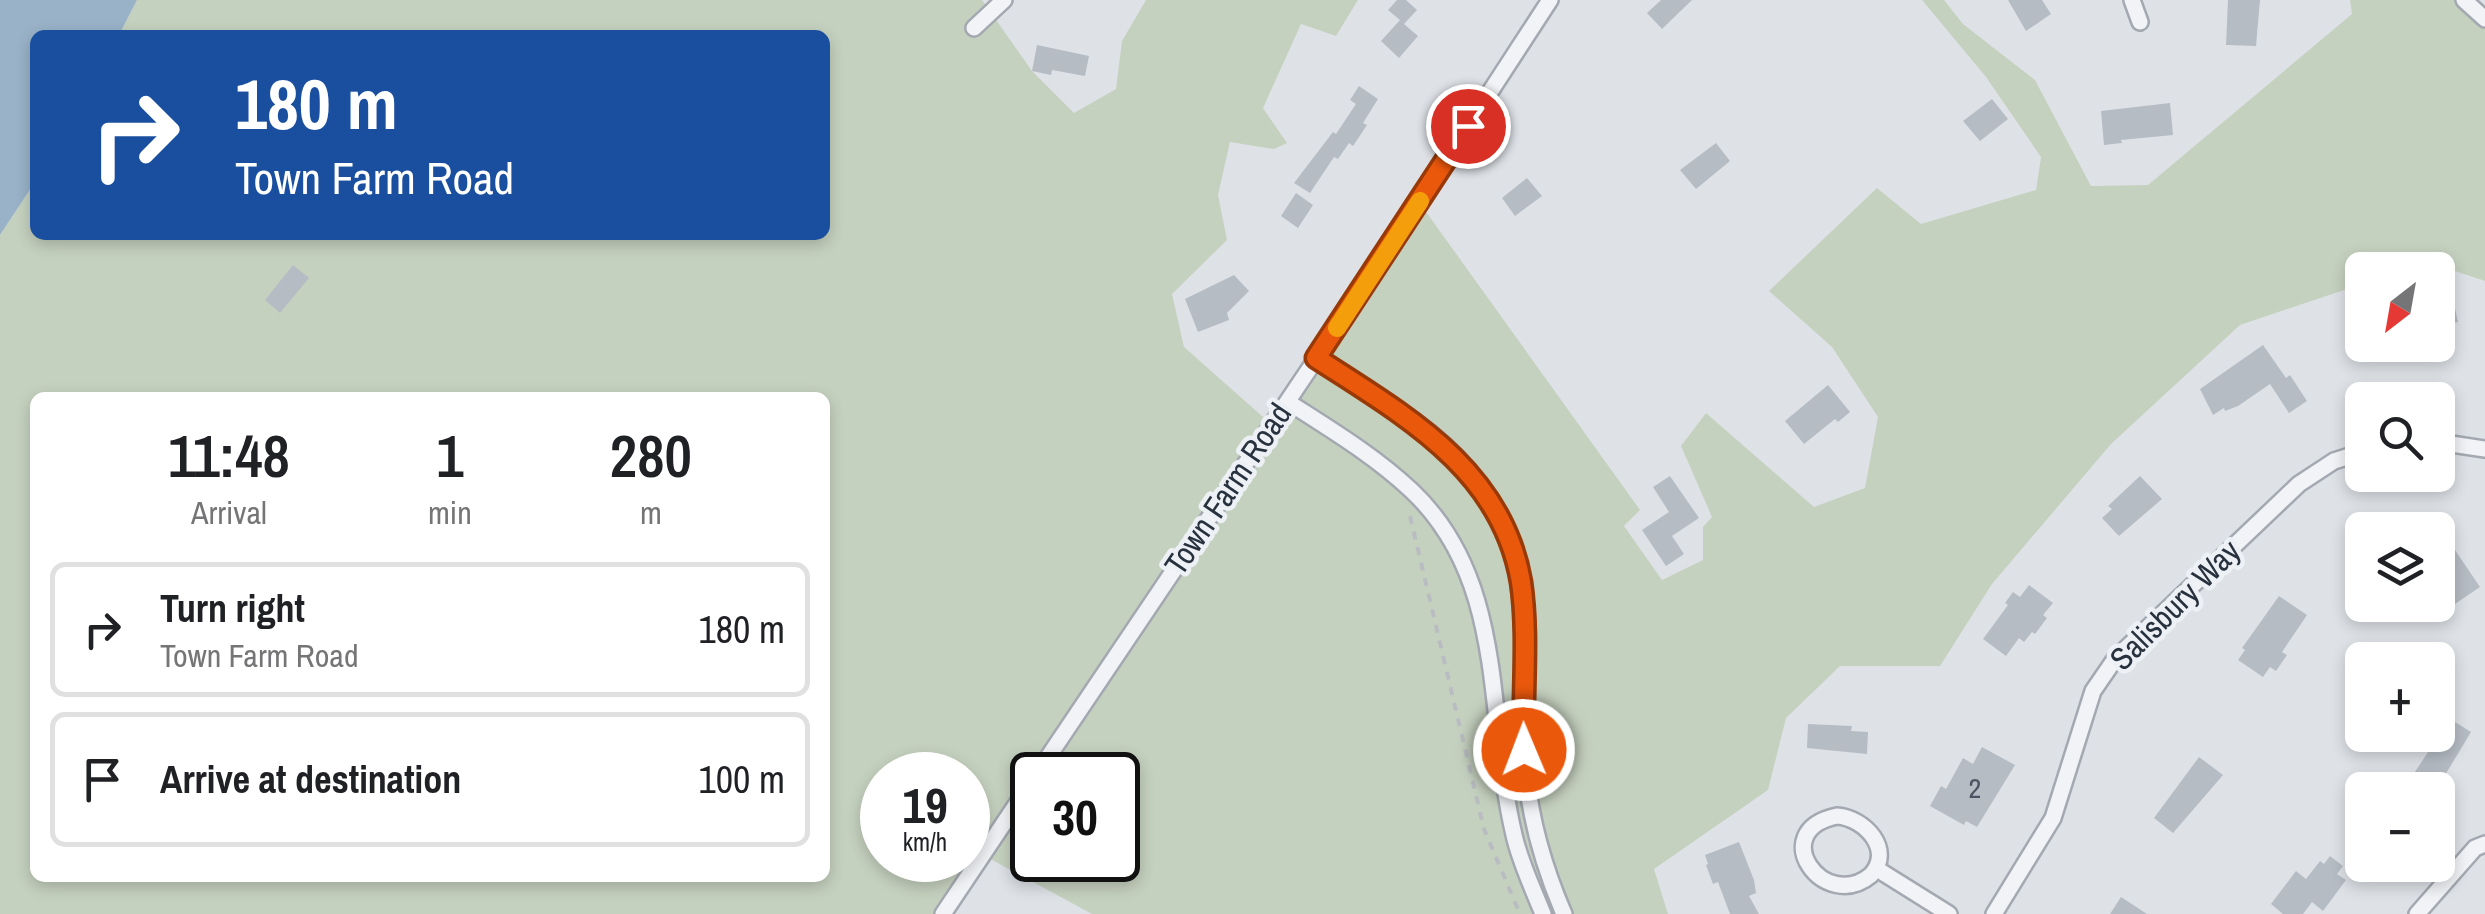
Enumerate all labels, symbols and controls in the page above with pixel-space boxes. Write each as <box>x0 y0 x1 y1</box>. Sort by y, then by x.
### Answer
text: 180 m <box>235 57 398 151</box>
icon: right <box>70 70 200 200</box>
pin <box>1426 84 1511 169</box>
icon: arrive <box>1441 99 1496 154</box>
text: Town Farm Road <box>235 147 514 208</box>
north arrow <box>2345 252 2455 362</box>
map controls <box>2345 252 2455 882</box>
button: search <box>2345 382 2455 492</box>
street label: Town Farm Road <box>1154 394 1301 583</box>
text: 11:48 <box>168 415 290 496</box>
text: 1 <box>436 415 464 496</box>
text: 280 <box>610 415 692 496</box>
text: Arrival <box>191 491 267 534</box>
text: min <box>428 491 472 534</box>
text: m <box>640 491 662 534</box>
button: layers <box>2345 512 2455 622</box>
street label: Salisbury Way <box>2100 530 2249 679</box>
text: Turn right <box>160 583 305 634</box>
icon: right <box>75 602 130 657</box>
text: 180 m <box>698 604 785 655</box>
text: Town Farm Road <box>160 634 359 677</box>
button: + <box>2345 642 2455 752</box>
position arrow <box>1472 698 1576 802</box>
icon: arrive <box>75 752 130 807</box>
speed limit sign: 30 <box>1010 752 1140 882</box>
text: Arrive at destination <box>160 754 461 805</box>
text: 100 m <box>698 754 785 805</box>
house number: 2 <box>1969 769 1981 807</box>
text: 19 <box>902 771 948 839</box>
button: − <box>2345 772 2455 882</box>
text: km/h <box>903 825 947 859</box>

